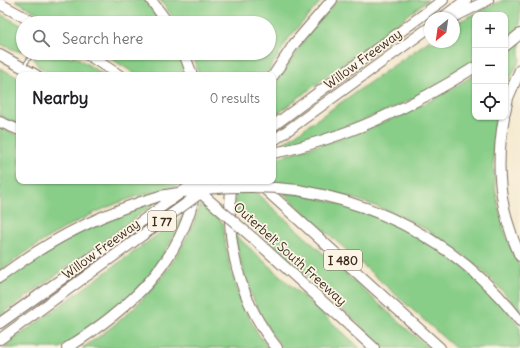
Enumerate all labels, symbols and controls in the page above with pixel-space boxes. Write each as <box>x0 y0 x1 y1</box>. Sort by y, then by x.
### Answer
north arrow <box>424 12 460 48</box>
map controls <box>472 12 508 120</box>
button: + <box>472 12 508 48</box>
search box <box>16 16 276 60</box>
street label: Willow Freeway <box>321 25 405 93</box>
icon: search <box>30 27 52 49</box>
text: Search here <box>62 29 143 48</box>
button: − <box>472 48 508 84</box>
button: locate <box>472 84 508 120</box>
text: Nearby <box>32 87 88 109</box>
text: 0 results <box>210 90 260 107</box>
street label: Outerbelt South Freeway <box>230 199 350 309</box>
road number: I 77 <box>148 211 176 231</box>
street label: Willow Freeway <box>59 215 143 283</box>
road number: I 480 <box>324 250 362 270</box>

